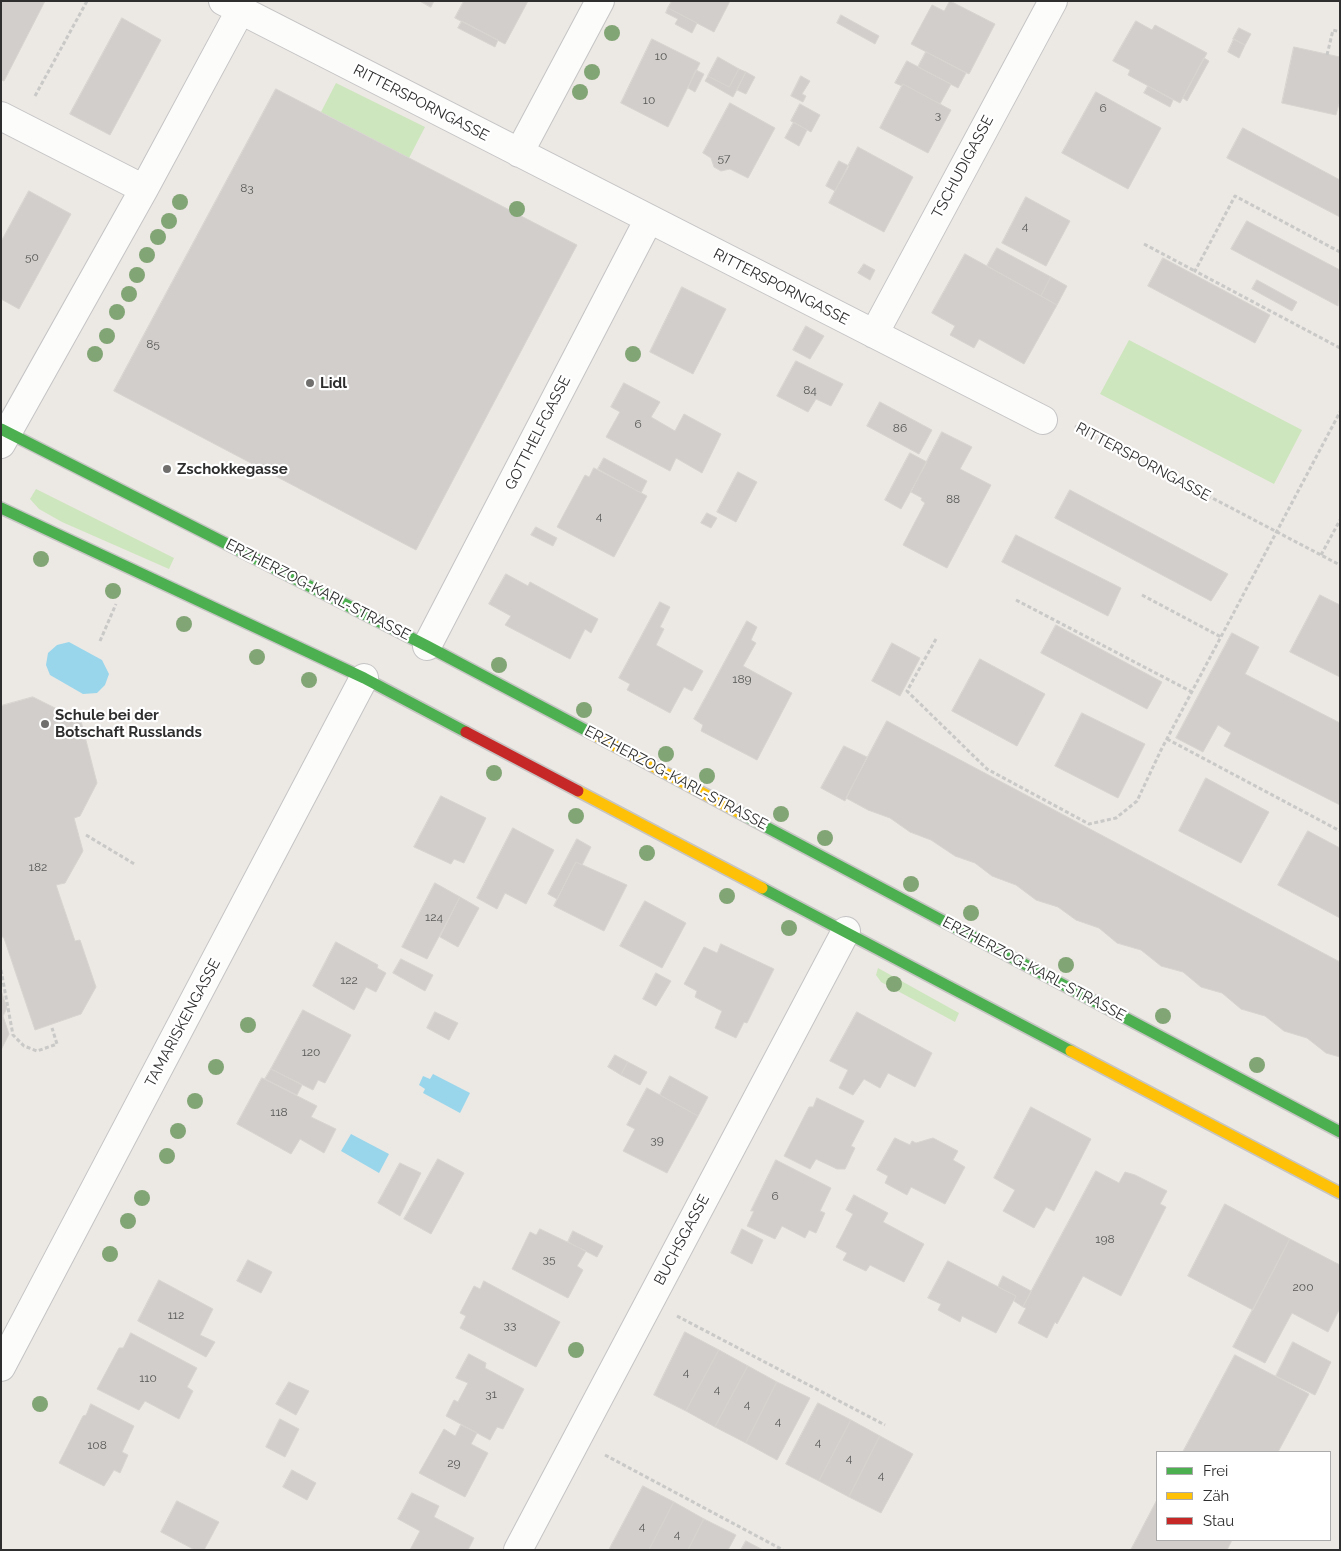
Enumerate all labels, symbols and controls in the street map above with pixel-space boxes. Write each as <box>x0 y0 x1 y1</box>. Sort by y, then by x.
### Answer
house number: 10 <box>655 49 667 63</box>
street label: RITTERSPORNGASSE <box>350 61 492 145</box>
house number: 10 <box>643 93 655 107</box>
house number: 6 <box>1099 101 1107 115</box>
house number: 3 <box>935 108 941 122</box>
street label: TSCHUDIGASSE <box>928 113 998 221</box>
house number: 57 <box>718 151 730 165</box>
house number: 83 <box>240 181 254 195</box>
house number: 4 <box>1022 219 1028 233</box>
street label: RITTERSPORNGASSE <box>710 245 852 329</box>
house number: 50 <box>25 250 39 264</box>
house number: 85 <box>146 337 160 351</box>
street label: GOTTHELFGASSE <box>501 373 575 493</box>
place label: Lidl <box>320 374 347 392</box>
marker: Lidl <box>304 377 316 389</box>
house number: 84 <box>803 383 817 397</box>
house number: 6 <box>634 417 642 431</box>
street label: RITTERSPORNGASSE <box>1073 419 1213 505</box>
house number: 86 <box>893 421 907 435</box>
place label: Zschokkegasse <box>177 460 288 478</box>
marker: Zschokkegasse <box>161 463 173 475</box>
house number: 88 <box>946 492 960 506</box>
house number: 4 <box>596 509 602 523</box>
street label: ERZHERZOG-KARL-STRASSE <box>223 535 413 645</box>
house number: 189 <box>732 672 752 686</box>
place label: Schule bei der Botschaft Russlands <box>55 706 202 741</box>
marker: Schule bei der Botschaft Russlands <box>39 718 51 730</box>
street label: ERZHERZOG-KARL-STRASSE <box>581 722 771 834</box>
house number: 182 <box>29 860 47 874</box>
house number: 124 <box>425 910 443 924</box>
street label: ERZHERZOG-KARL-STRASSE <box>939 913 1129 1025</box>
street label: TAMARISKENGASSE <box>142 956 224 1090</box>
house number: 122 <box>340 973 358 987</box>
house number: 120 <box>302 1045 320 1059</box>
house number: 118 <box>270 1105 288 1119</box>
house number: 39 <box>650 1133 664 1147</box>
house number: 6 <box>771 1189 779 1203</box>
street label: BUCHSGASSE <box>651 1192 713 1288</box>
house number: 198 <box>1095 1232 1115 1246</box>
house number: 35 <box>543 1252 555 1266</box>
house number: 200 <box>1293 1280 1313 1294</box>
house number: 112 <box>168 1308 184 1322</box>
house number: 33 <box>504 1318 516 1332</box>
house number: 4 <box>683 1365 689 1379</box>
house number: 110 <box>139 1371 157 1385</box>
house number: 4 <box>714 1382 720 1396</box>
house number: 31 <box>485 1387 497 1401</box>
house number: 4 <box>744 1397 750 1411</box>
house number: 4 <box>775 1414 781 1428</box>
house number: 4 <box>815 1435 821 1449</box>
house number: 108 <box>87 1438 107 1452</box>
house number: 4 <box>846 1451 852 1465</box>
legend <box>1156 1451 1331 1541</box>
house number: 29 <box>447 1456 461 1470</box>
text: Frei <box>1203 1462 1228 1480</box>
house number: 4 <box>878 1468 884 1482</box>
text: Zäh <box>1203 1487 1229 1505</box>
text: Stau <box>1203 1512 1234 1530</box>
house number: 4 <box>639 1519 645 1533</box>
house number: 4 <box>674 1527 680 1541</box>

